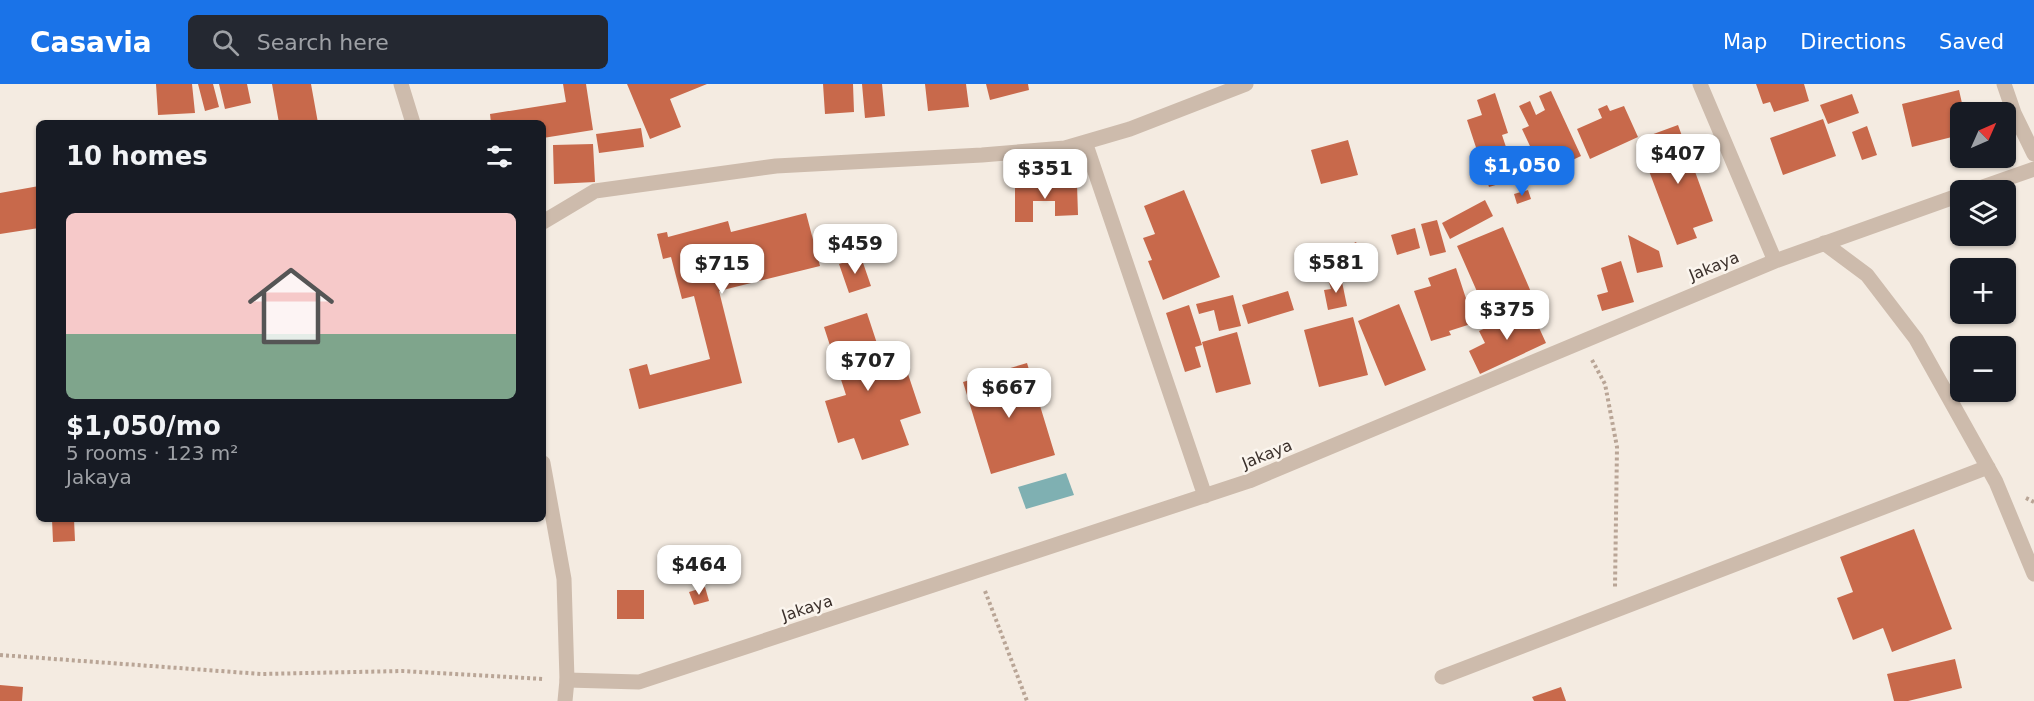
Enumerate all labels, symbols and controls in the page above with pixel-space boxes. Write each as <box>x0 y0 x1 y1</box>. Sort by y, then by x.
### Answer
search box <box>188 15 608 69</box>
text: Casavia <box>30 26 152 59</box>
icon: search <box>209 26 242 59</box>
text: Search here <box>257 30 389 55</box>
text: Map <box>1723 30 1767 54</box>
text: Directions <box>1800 30 1906 54</box>
text: Saved <box>1939 30 2004 54</box>
north arrow <box>1950 102 2016 168</box>
map controls <box>1950 102 2016 402</box>
pin: $407 <box>1642 134 1714 185</box>
icon: filters <box>483 140 516 173</box>
text: 10 homes <box>66 141 208 171</box>
text: $407 <box>1650 141 1706 165</box>
pin: $1,050 <box>1473 146 1571 197</box>
pin: $351 <box>1009 149 1081 200</box>
text: $1,050 <box>1483 153 1561 177</box>
text: $351 <box>1017 156 1073 180</box>
button: layers <box>1950 180 2016 246</box>
pin: $459 <box>819 224 891 275</box>
text: $459 <box>827 231 883 255</box>
pin: $581 <box>1300 243 1372 294</box>
pin: $715 <box>686 244 758 295</box>
street label: Jakaya <box>1685 247 1742 285</box>
text: $581 <box>1308 250 1364 274</box>
text: $715 <box>694 251 750 275</box>
icon: home <box>237 252 345 360</box>
button: + <box>1950 258 2016 324</box>
pin: $375 <box>1471 290 1543 341</box>
text: $375 <box>1479 297 1535 321</box>
button: − <box>1950 336 2016 402</box>
pin: $707 <box>832 341 904 392</box>
text: $707 <box>840 348 896 372</box>
pin: $667 <box>973 368 1045 419</box>
text: $667 <box>981 375 1037 399</box>
text: $1,050/mo <box>66 411 221 441</box>
street label: Jakaya <box>1238 435 1295 473</box>
text: 5 rooms · 123 m² <box>66 441 238 465</box>
text: Jakaya <box>66 465 132 489</box>
pin: $464 <box>663 545 735 596</box>
text: $464 <box>671 552 727 576</box>
street label: Jakaya <box>778 591 835 625</box>

